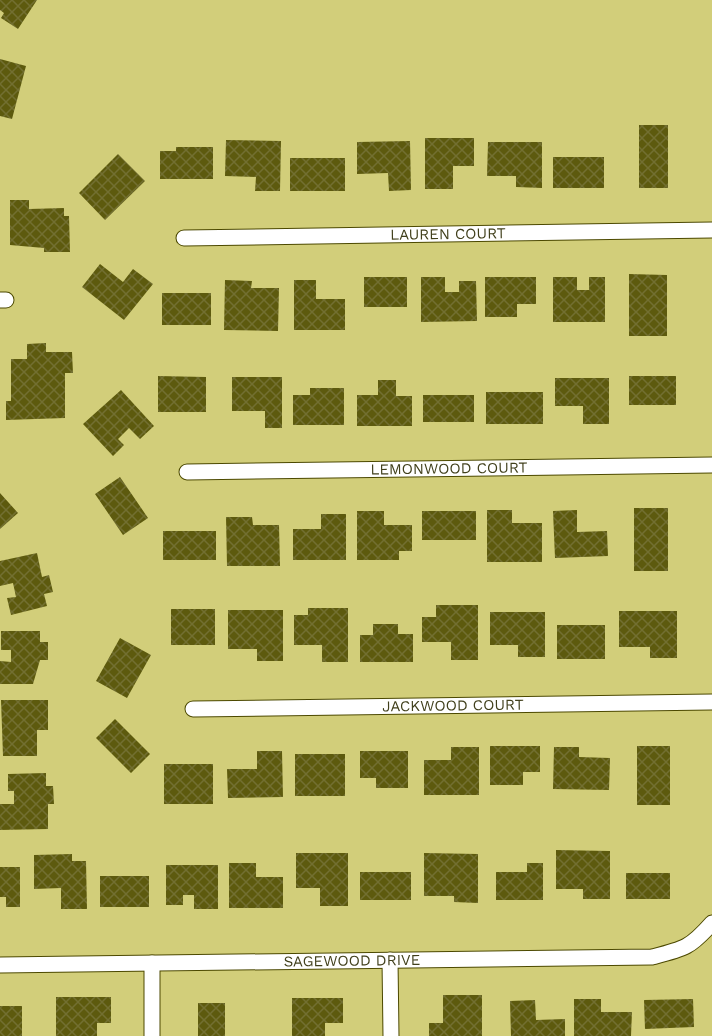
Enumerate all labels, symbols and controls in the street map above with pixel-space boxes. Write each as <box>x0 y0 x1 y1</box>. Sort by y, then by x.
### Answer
street label: LAUREN COURT <box>390 224 506 244</box>
street label: LEMONWOOD COURT <box>370 458 528 479</box>
street label: JACKWOOD COURT <box>382 696 524 715</box>
street label: SAGEWOOD DRIVE <box>283 951 420 971</box>

